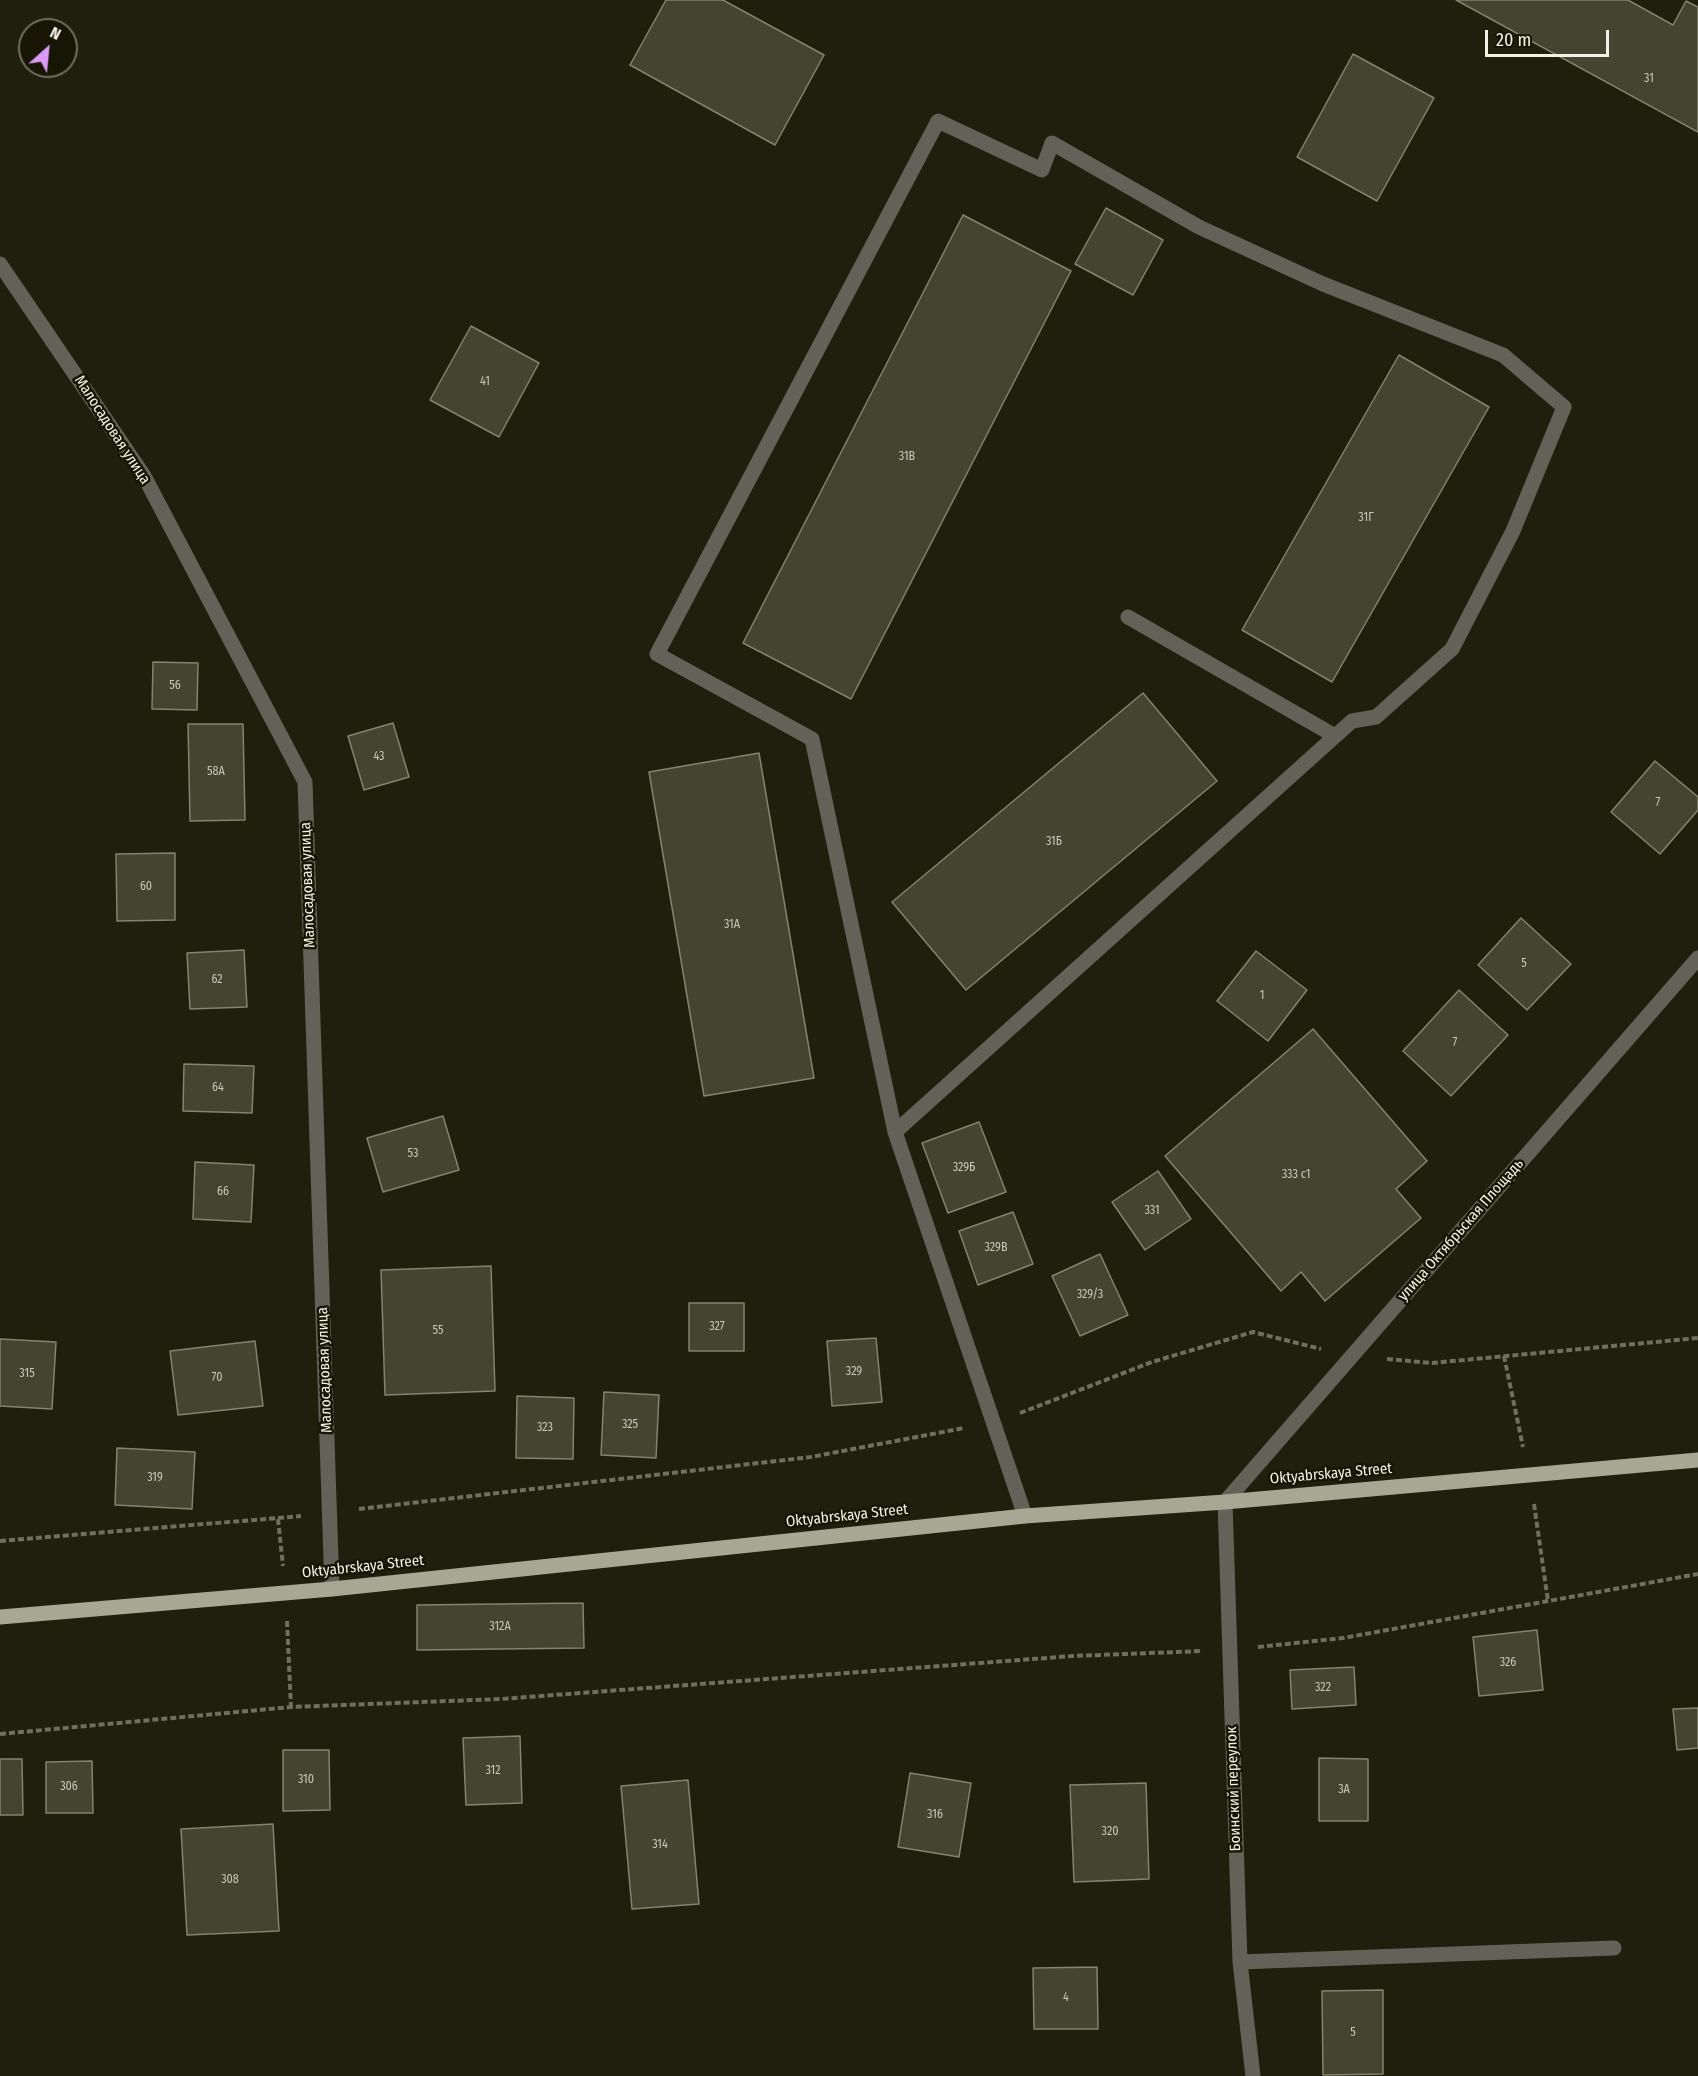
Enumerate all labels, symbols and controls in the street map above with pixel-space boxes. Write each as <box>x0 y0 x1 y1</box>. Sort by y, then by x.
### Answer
north arrow <box>18 18 78 78</box>
scale bar <box>1488 18 1612 56</box>
text: N <box>47 23 64 44</box>
text: 20 m <box>1496 29 1531 51</box>
house number: 31 <box>1644 72 1654 86</box>
street label: Малосадовая улица <box>70 372 154 488</box>
house number: 41 <box>480 375 490 389</box>
house number: 31В <box>899 450 915 464</box>
house number: 31Г <box>1358 511 1374 525</box>
house number: 56 <box>169 679 181 693</box>
house number: 43 <box>373 750 385 764</box>
house number: 58А <box>207 765 225 779</box>
house number: 7 <box>1656 796 1660 810</box>
street label: Малосадовая улица <box>297 822 319 948</box>
house number: 31Б <box>1046 835 1062 849</box>
house number: 60 <box>140 880 152 894</box>
house number: 31А <box>724 918 740 932</box>
house number: 5 <box>1521 957 1527 971</box>
house number: 62 <box>211 973 223 987</box>
house number: 1 <box>1260 989 1264 1003</box>
house number: 7 <box>1453 1036 1457 1050</box>
house number: 64 <box>212 1081 224 1095</box>
house number: 53 <box>408 1147 418 1161</box>
street label: улица Октябрьская Площадь <box>1394 1155 1528 1305</box>
house number: 329Б <box>953 1161 975 1175</box>
house number: 333 с1 <box>1282 1168 1310 1182</box>
house number: 66 <box>217 1185 229 1199</box>
house number: 331 <box>1144 1204 1160 1218</box>
house number: 329В <box>985 1241 1007 1255</box>
house number: 329/3 <box>1077 1288 1103 1302</box>
street label: Малосадовая улица <box>314 1307 336 1433</box>
house number: 327 <box>709 1320 725 1334</box>
house number: 55 <box>433 1324 443 1338</box>
house number: 329 <box>846 1365 862 1379</box>
house number: 315 <box>19 1367 35 1381</box>
house number: 70 <box>212 1371 222 1385</box>
house number: 325 <box>622 1418 638 1432</box>
house number: 323 <box>537 1421 553 1435</box>
street label: Oktyabrskaya Street <box>1269 1460 1393 1488</box>
house number: 319 <box>147 1471 163 1485</box>
street label: Oktyabrskaya Street <box>785 1501 909 1531</box>
street label: Oktyabrskaya Street <box>301 1552 425 1582</box>
house number: 312А <box>489 1620 511 1634</box>
house number: 326 <box>1500 1656 1516 1670</box>
house number: 322 <box>1315 1681 1331 1695</box>
street label: Боинский переулок <box>1223 1726 1245 1852</box>
house number: 312 <box>485 1764 501 1778</box>
house number: 310 <box>298 1773 314 1787</box>
house number: 306 <box>60 1780 78 1794</box>
house number: 3А <box>1338 1783 1350 1797</box>
house number: 316 <box>927 1808 943 1822</box>
house number: 320 <box>1102 1825 1118 1839</box>
house number: 314 <box>652 1838 668 1852</box>
house number: 308 <box>221 1873 239 1887</box>
house number: 4 <box>1063 1991 1069 2005</box>
house number: 5 <box>1350 2026 1356 2040</box>

